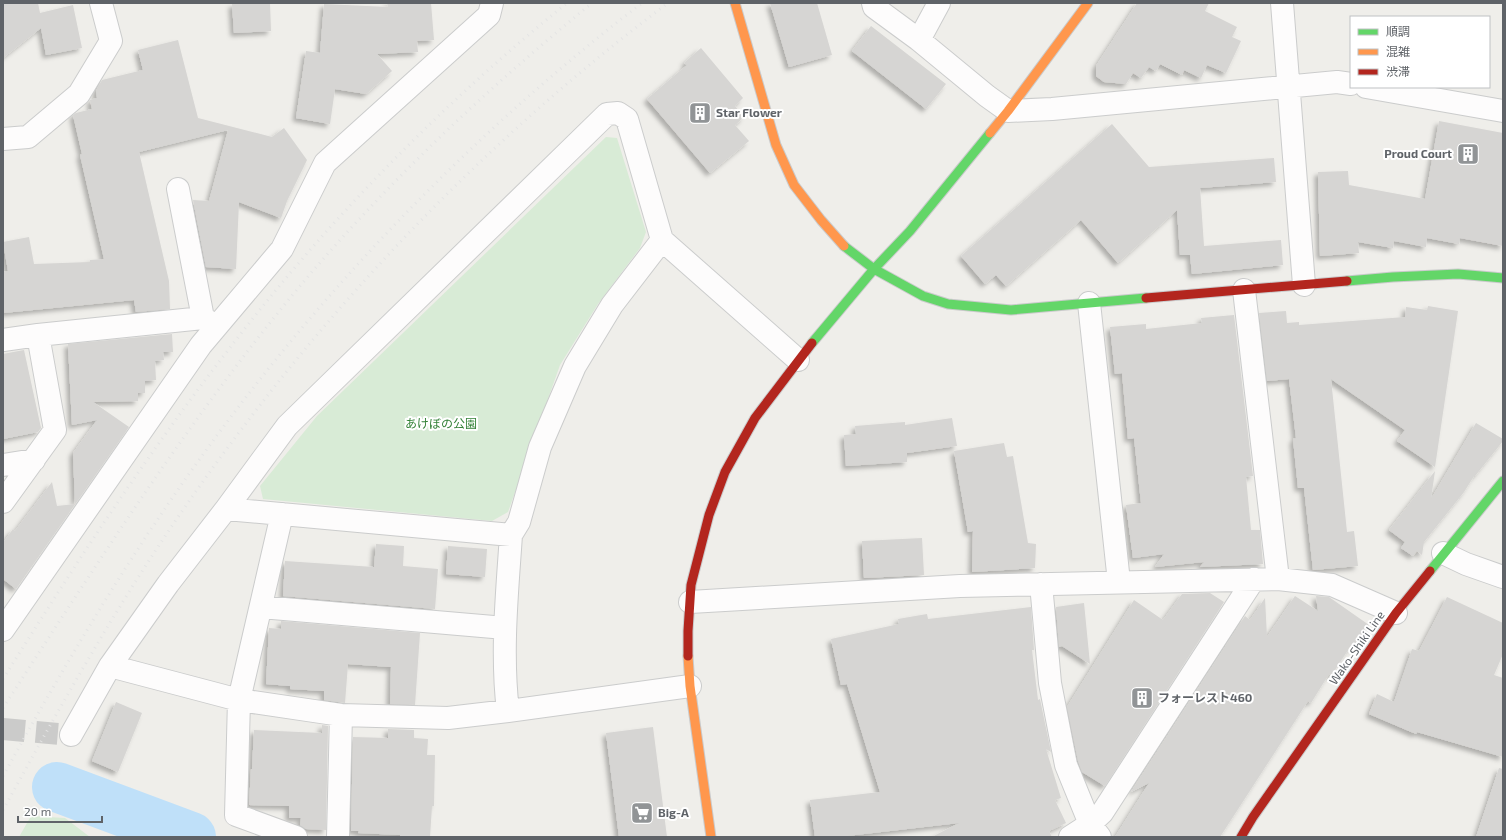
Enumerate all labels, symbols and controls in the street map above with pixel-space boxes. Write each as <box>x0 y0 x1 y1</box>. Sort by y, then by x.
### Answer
legend <box>1350 16 1490 88</box>
text: 順調 <box>1386 24 1410 38</box>
text: 混雑 <box>1386 44 1410 58</box>
text: 渋滞 <box>1386 64 1410 78</box>
building icon: Star Flower <box>687 100 713 126</box>
place label: Star Flower <box>716 105 782 119</box>
building icon: Proud Court <box>1455 141 1481 167</box>
place label: Proud Court <box>1384 146 1452 160</box>
park label: あけぼの公園 <box>405 416 477 430</box>
street label: Wako-Shiki Line <box>1326 608 1387 687</box>
building icon: フォーレスト460 <box>1129 685 1155 711</box>
place label: フォーレスト460 <box>1158 690 1252 704</box>
scale bar <box>18 798 102 824</box>
supermarket icon: Big-A <box>629 800 655 826</box>
text: 20 m <box>24 804 51 818</box>
place label: Big-A <box>658 805 689 819</box>

